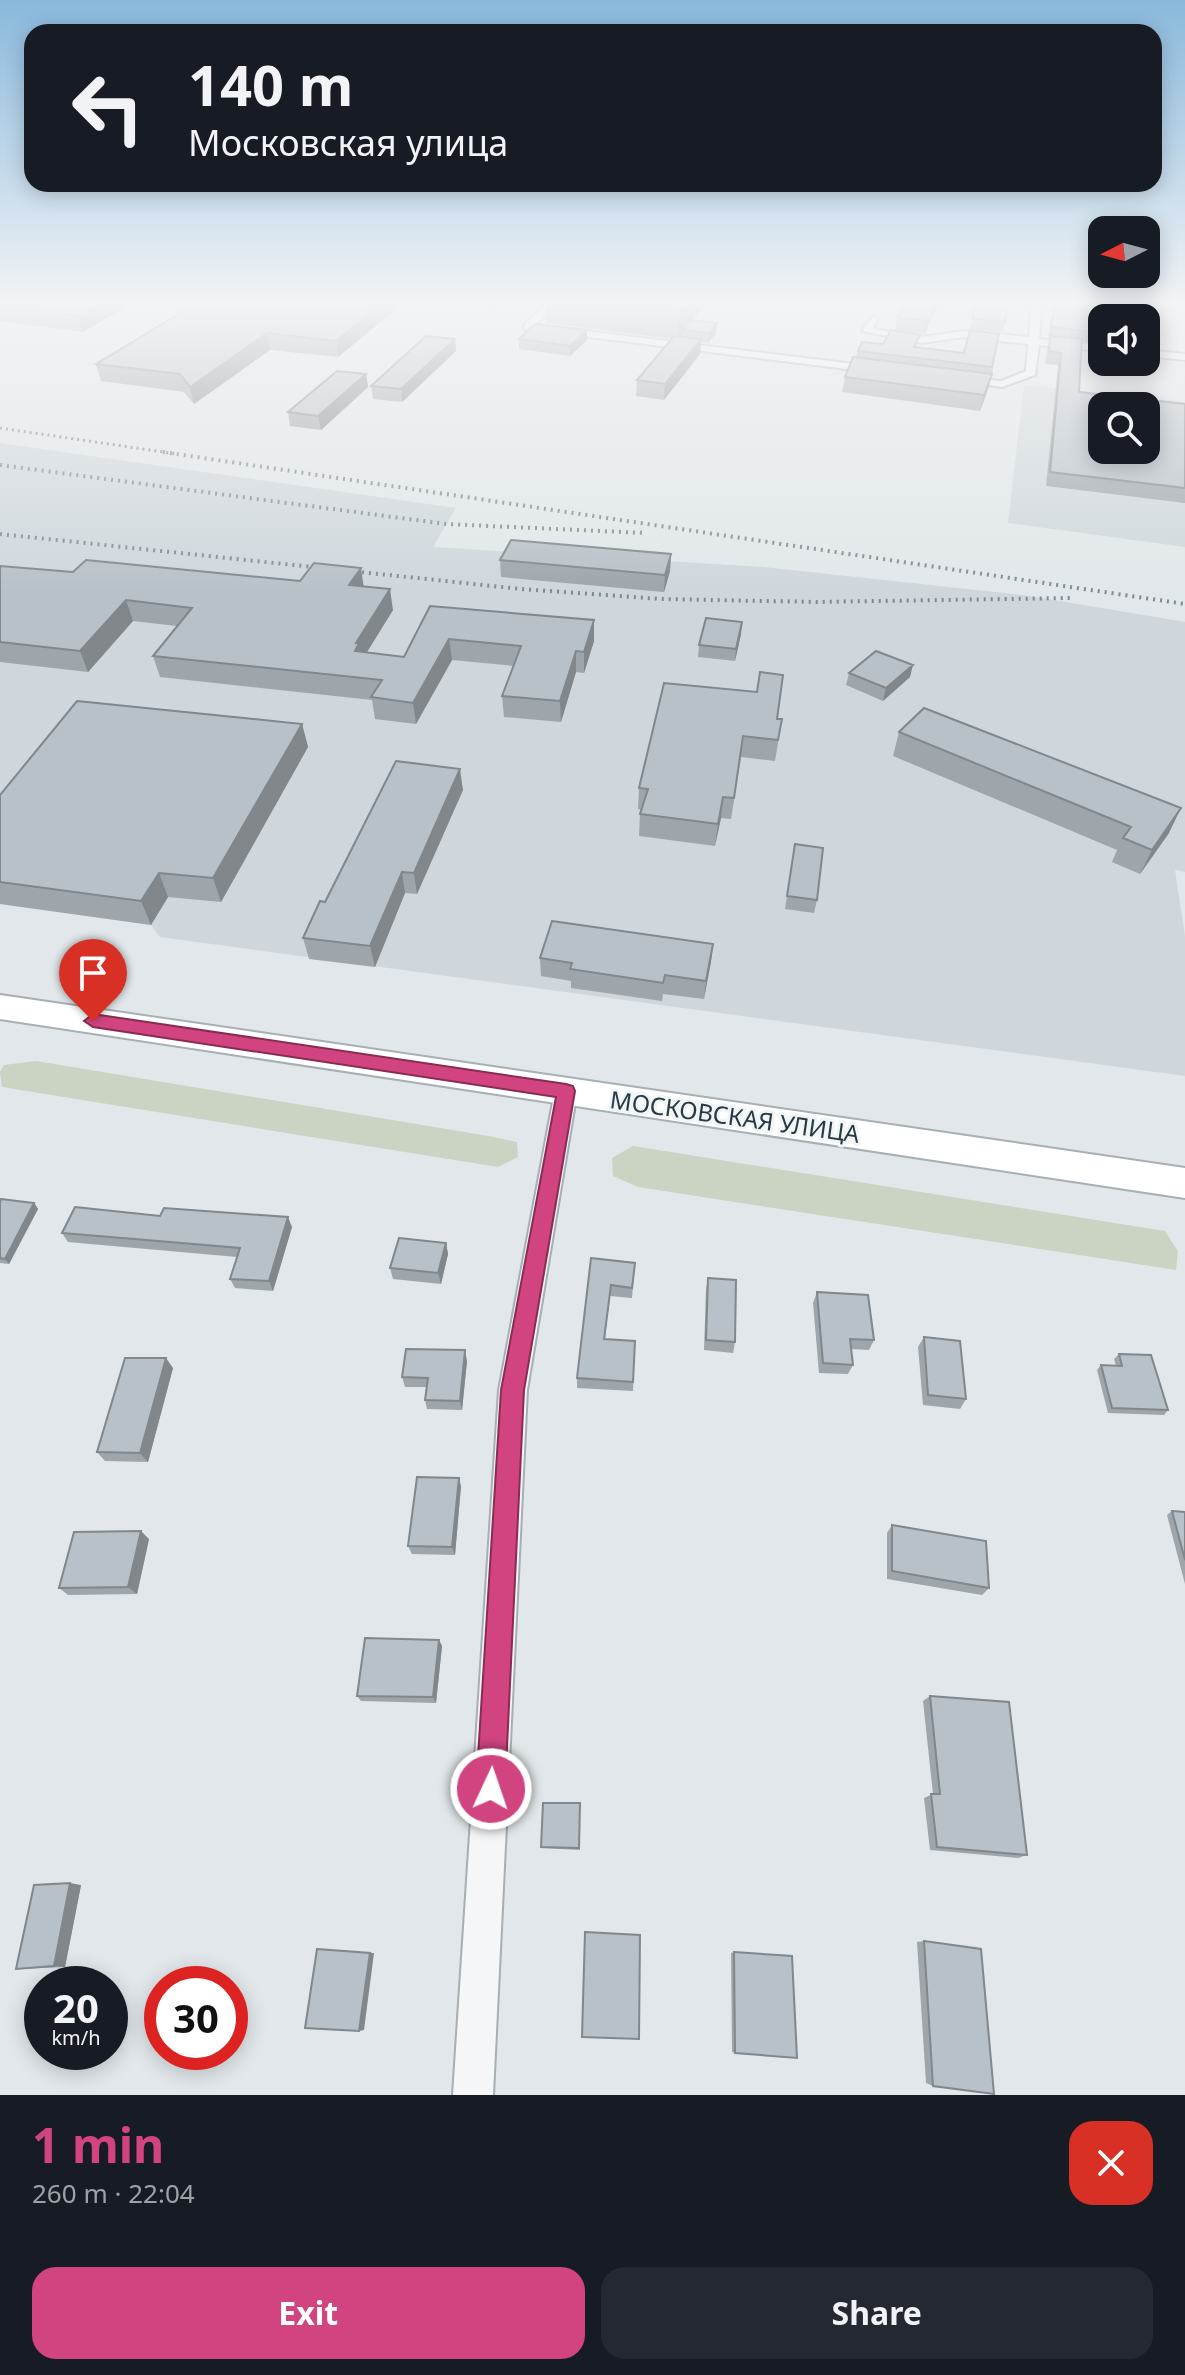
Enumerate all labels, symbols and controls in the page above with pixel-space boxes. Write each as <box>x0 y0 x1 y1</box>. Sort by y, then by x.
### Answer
text: 140 m <box>188 46 353 122</box>
icon: left <box>56 56 160 160</box>
text: Московская улица <box>188 118 508 167</box>
north arrow <box>1088 216 1160 288</box>
map controls <box>1088 216 1160 464</box>
button: sound <box>1088 304 1160 376</box>
button: search <box>1088 392 1160 464</box>
pin <box>59 939 127 1021</box>
icon: arrive <box>71 951 115 995</box>
street label: МОСКОВСКАЯ УЛИЦА <box>608 1082 863 1150</box>
position arrow <box>449 1747 533 1831</box>
speed limit sign: 30 <box>144 1966 248 2070</box>
text: 20 <box>53 1980 99 2035</box>
text: km/h <box>51 2024 101 2051</box>
text: 1 min <box>32 2112 164 2177</box>
button: close <box>1069 2121 1153 2205</box>
text: 260 m · 22:04 <box>32 2175 195 2211</box>
button: Exit <box>32 2267 585 2359</box>
button: Share <box>601 2267 1153 2359</box>

